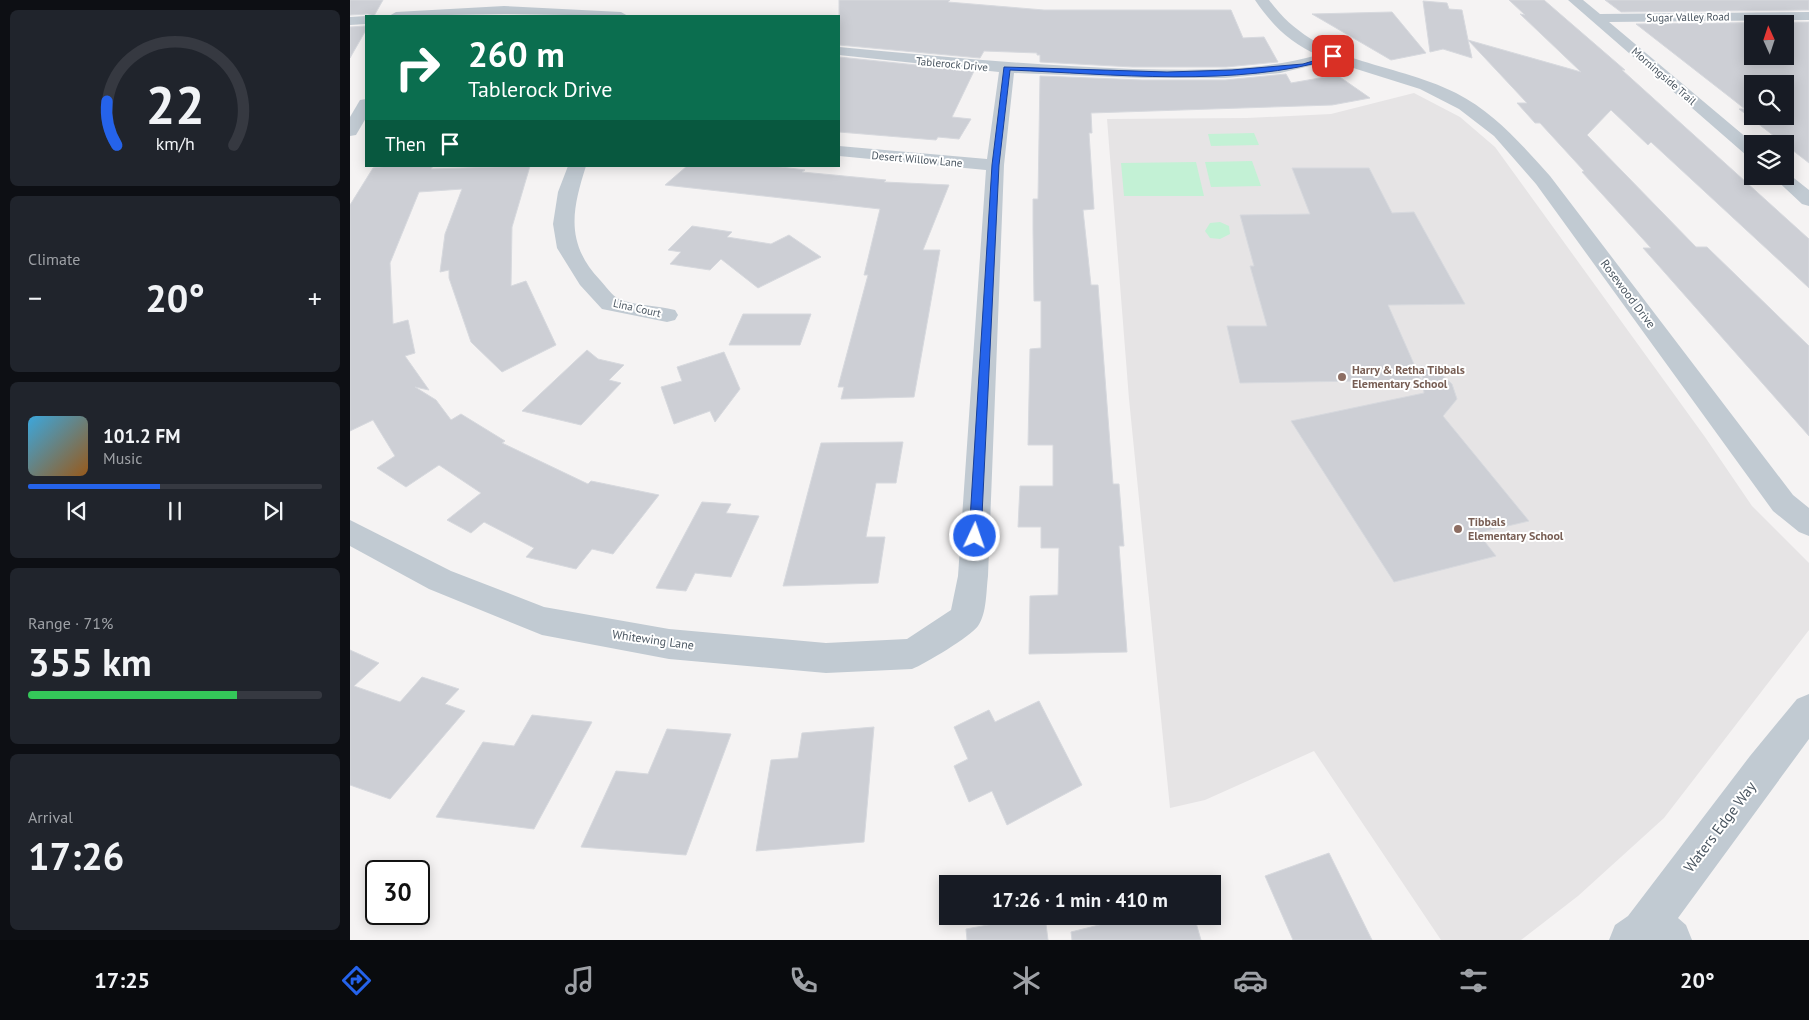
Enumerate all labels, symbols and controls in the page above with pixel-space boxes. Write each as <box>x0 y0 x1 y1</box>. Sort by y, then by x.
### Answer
street label: Sugar Valley Road <box>1646 9 1730 25</box>
north arrow <box>1744 15 1794 65</box>
map controls <box>1744 15 1794 185</box>
text: 260 m <box>468 31 565 77</box>
icon: right <box>385 35 450 100</box>
pin <box>1312 35 1354 77</box>
icon: arrive <box>1319 42 1347 70</box>
street label: Morningside Trail <box>1629 44 1700 108</box>
street label: Tablerock Drive <box>915 54 989 74</box>
text: 22 <box>146 71 204 138</box>
text: Tablerock Drive <box>468 75 613 103</box>
button: search <box>1744 75 1794 125</box>
icon: arrive <box>436 130 464 158</box>
text: km/h <box>155 132 195 155</box>
text: Then <box>385 132 426 156</box>
button: layers <box>1744 135 1794 185</box>
street label: Desert Willow Lane <box>871 148 963 170</box>
text: Climate <box>28 249 80 269</box>
street label: Rosewood Drive <box>1598 256 1659 331</box>
text: 20° <box>145 273 205 322</box>
text: − <box>28 279 42 316</box>
text: + <box>308 279 322 316</box>
street label: Lina Court <box>612 296 662 320</box>
place label: Harry & Retha Tibbals Elementary School <box>1352 362 1465 391</box>
marker: Harry & Retha Tibbals Elementary School <box>1336 371 1348 383</box>
text: 101.2 FM <box>103 424 180 448</box>
text: Music <box>103 448 143 468</box>
icon: previous <box>63 497 91 525</box>
icon: pause <box>161 497 189 525</box>
icon: next <box>259 497 287 525</box>
position arrow <box>948 509 1000 561</box>
place label: Tibbals Elementary School <box>1468 514 1564 543</box>
marker: Tibbals Elementary School <box>1452 523 1464 535</box>
text: Range · 71% <box>28 613 113 633</box>
street label: Whitewing Lane <box>611 626 695 653</box>
text: 355 km <box>28 637 152 686</box>
street label: Waters Edge Way <box>1679 777 1760 876</box>
text: Arrival <box>28 807 73 827</box>
text: 17:26 <box>28 831 124 880</box>
speed limit sign: 30 <box>365 860 430 925</box>
text: 17:26 · 1 min · 410 m <box>992 888 1168 912</box>
icon: directions <box>339 963 374 998</box>
icon: music <box>562 963 597 998</box>
icon: phone <box>786 963 821 998</box>
icon: climate <box>1009 963 1044 998</box>
icon: car <box>1233 963 1268 998</box>
icon: filters <box>1456 963 1491 998</box>
text: 17:25 <box>94 966 150 994</box>
text: 20° <box>1680 966 1715 994</box>

